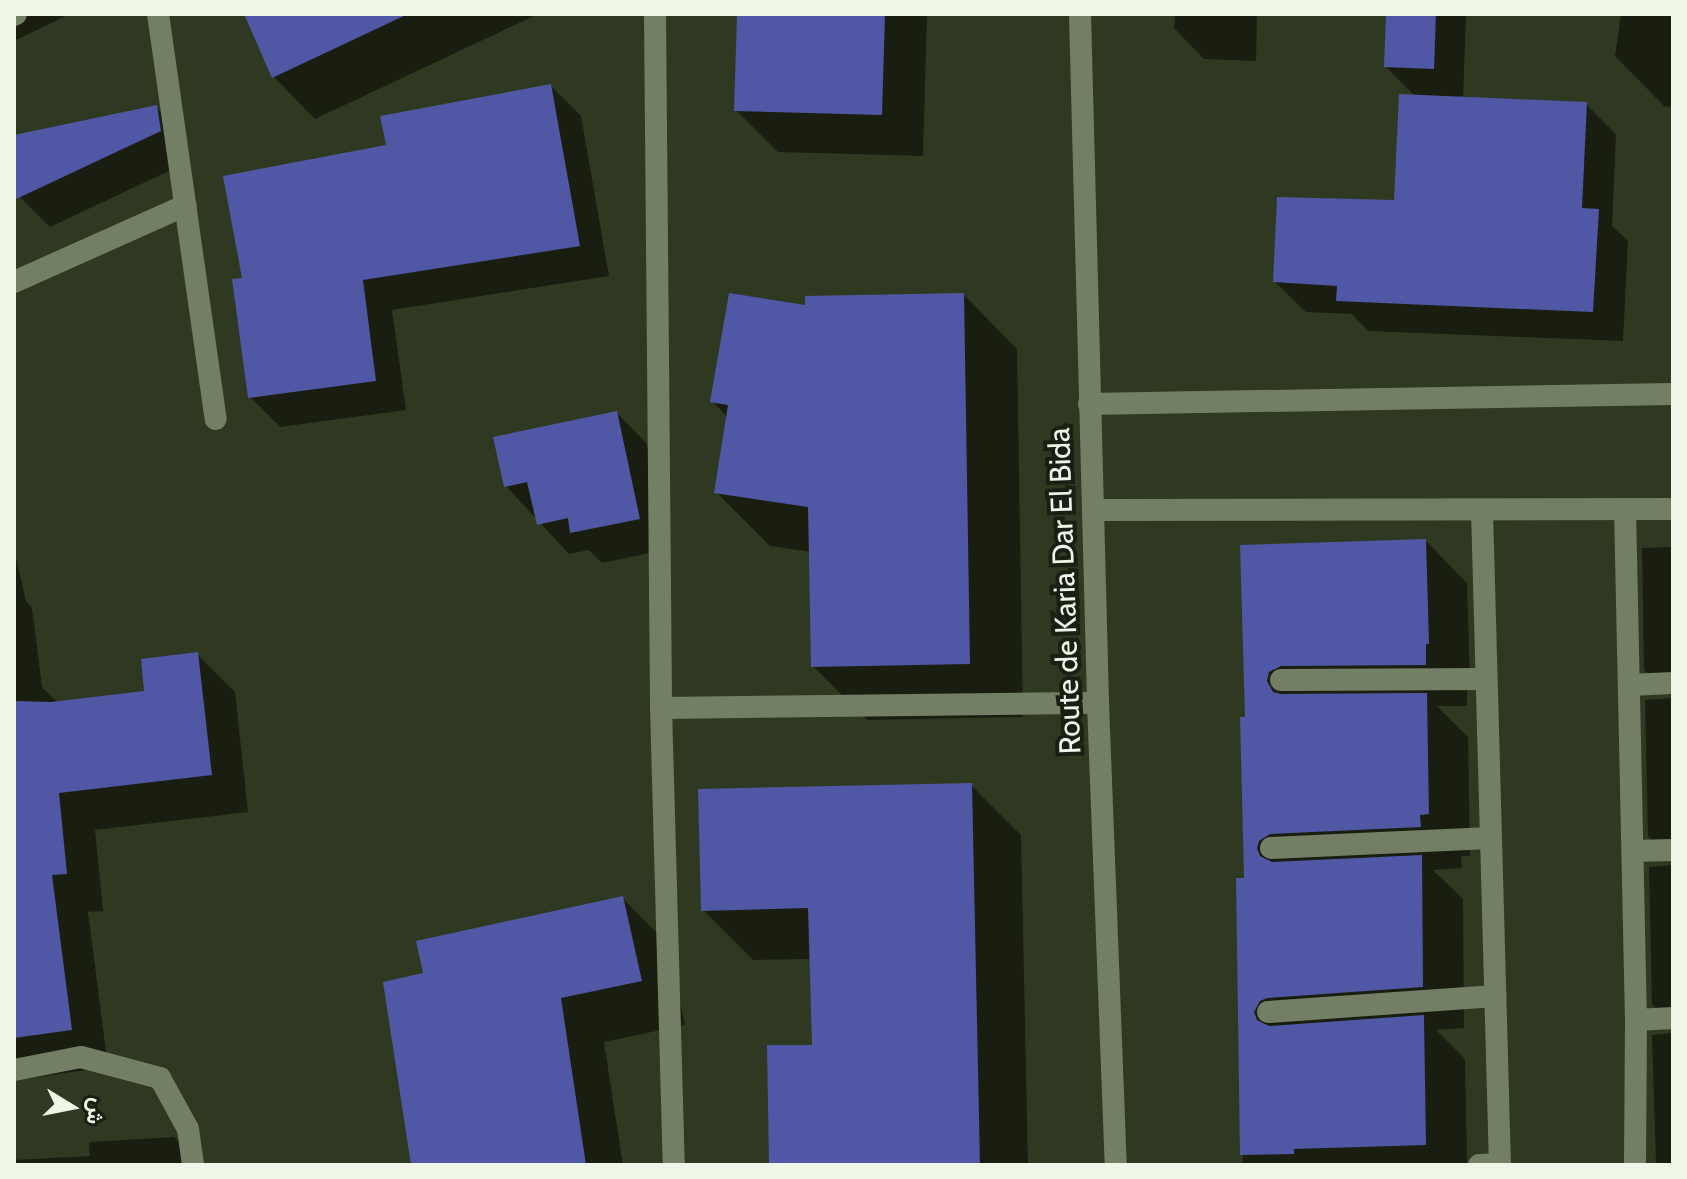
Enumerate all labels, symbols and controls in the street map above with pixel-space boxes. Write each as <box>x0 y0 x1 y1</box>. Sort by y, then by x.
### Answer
street label: Route de Karia Dar El Bida <box>1041 427 1089 755</box>
north arrow <box>32 1067 112 1147</box>
text: ش <box>81 1096 112 1127</box>

